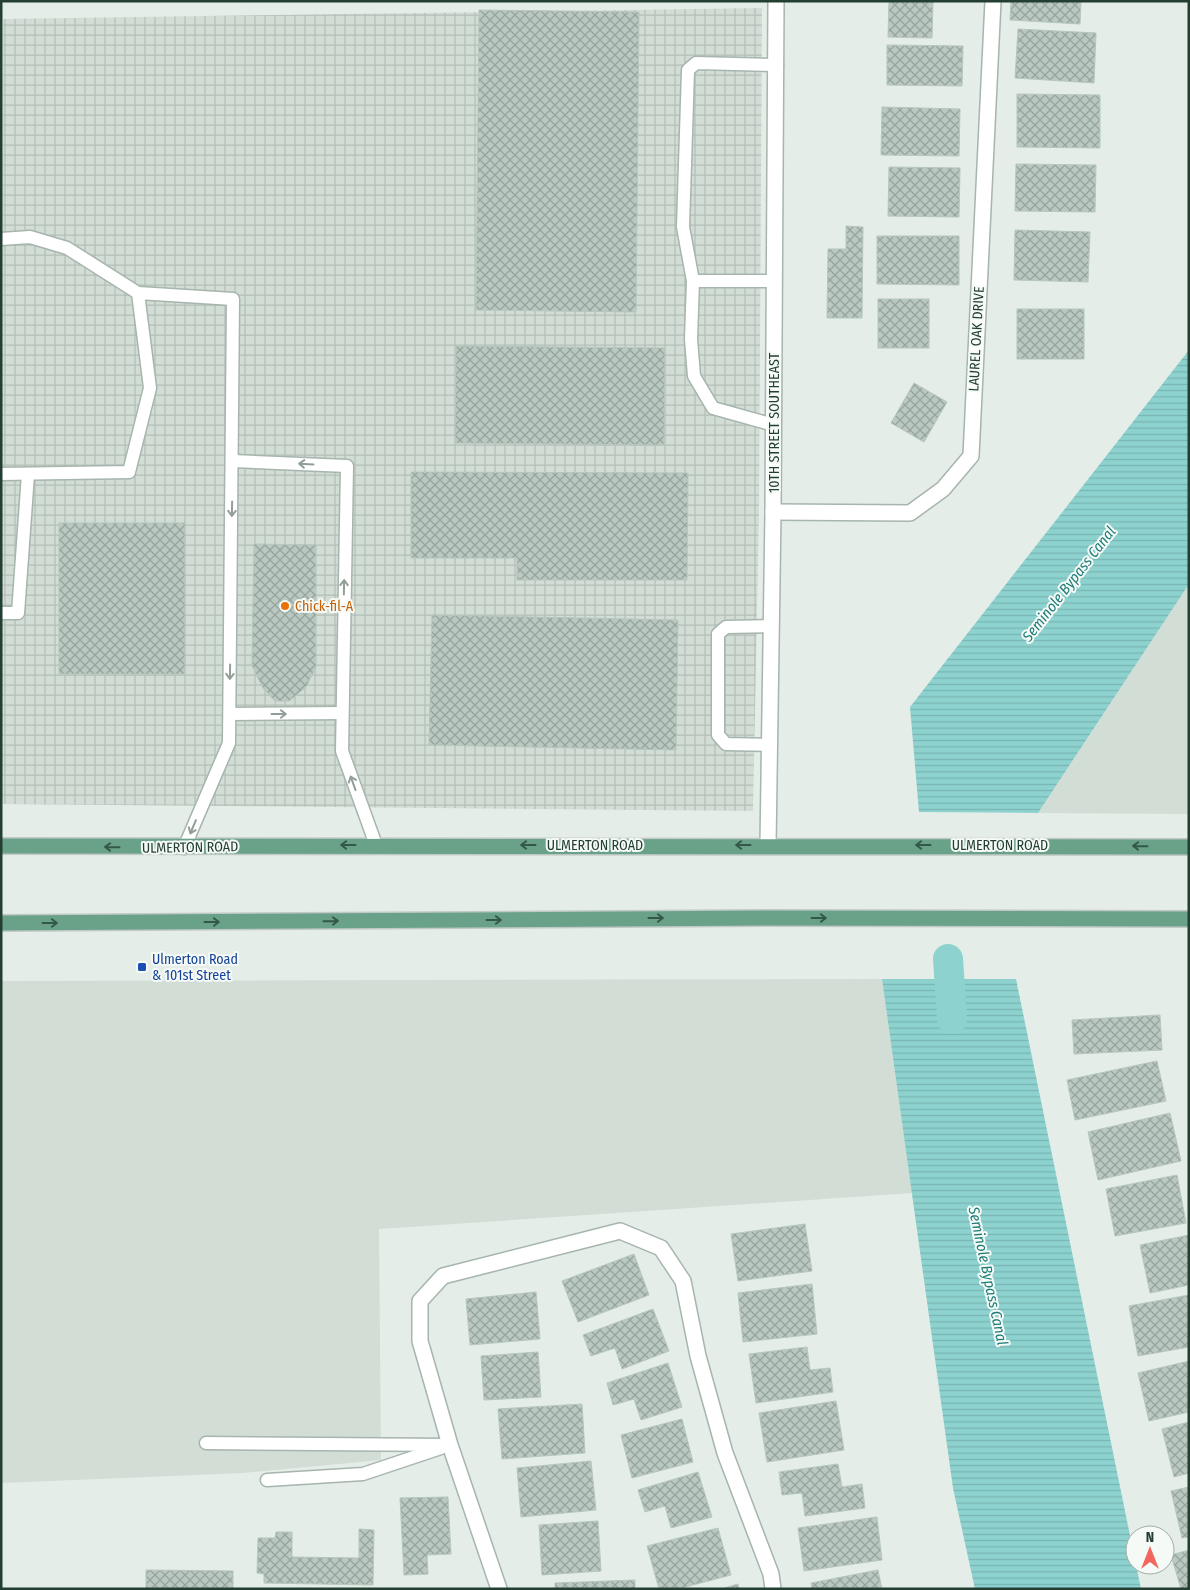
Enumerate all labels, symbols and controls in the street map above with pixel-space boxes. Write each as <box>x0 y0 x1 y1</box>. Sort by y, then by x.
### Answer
street label: LAUREL OAK DRIVE <box>965 286 988 392</box>
street label: 10TH STREET SOUTHEAST <box>766 352 783 493</box>
one-way arrow <box>298 460 314 469</box>
one-way arrow <box>227 501 237 517</box>
water label: Seminole Bypass Canal <box>1018 523 1120 646</box>
one-way arrow <box>340 580 349 596</box>
place label: Chick-fil-A <box>295 598 354 615</box>
marker: Chick-fil-A <box>279 600 291 612</box>
one-way arrow <box>225 664 235 680</box>
one-way arrow <box>270 709 286 719</box>
one-way arrow <box>348 775 357 791</box>
one-way arrow <box>187 819 197 834</box>
street label: ULMERTON ROAD <box>547 837 643 854</box>
street label: ULMERTON ROAD <box>952 837 1048 854</box>
street label: ULMERTON ROAD <box>142 838 238 857</box>
one-way arrow <box>340 840 356 850</box>
one-way arrow <box>520 840 536 850</box>
one-way arrow <box>735 840 752 850</box>
one-way arrow <box>915 840 932 850</box>
one-way arrow <box>1132 841 1148 851</box>
one-way arrow <box>104 842 120 852</box>
one-way arrow <box>810 913 826 923</box>
one-way arrow <box>648 914 664 923</box>
one-way arrow <box>485 915 501 925</box>
one-way arrow <box>322 916 339 926</box>
one-way arrow <box>204 917 220 927</box>
one-way arrow <box>42 918 58 927</box>
place label: Ulmerton Road & 101st Street <box>152 951 238 984</box>
marker: Ulmerton Road & 101st Street <box>136 961 148 973</box>
water label: Seminole Bypass Canal <box>964 1204 1011 1347</box>
north arrow <box>1125 1525 1175 1575</box>
text: N <box>1146 1529 1154 1546</box>

